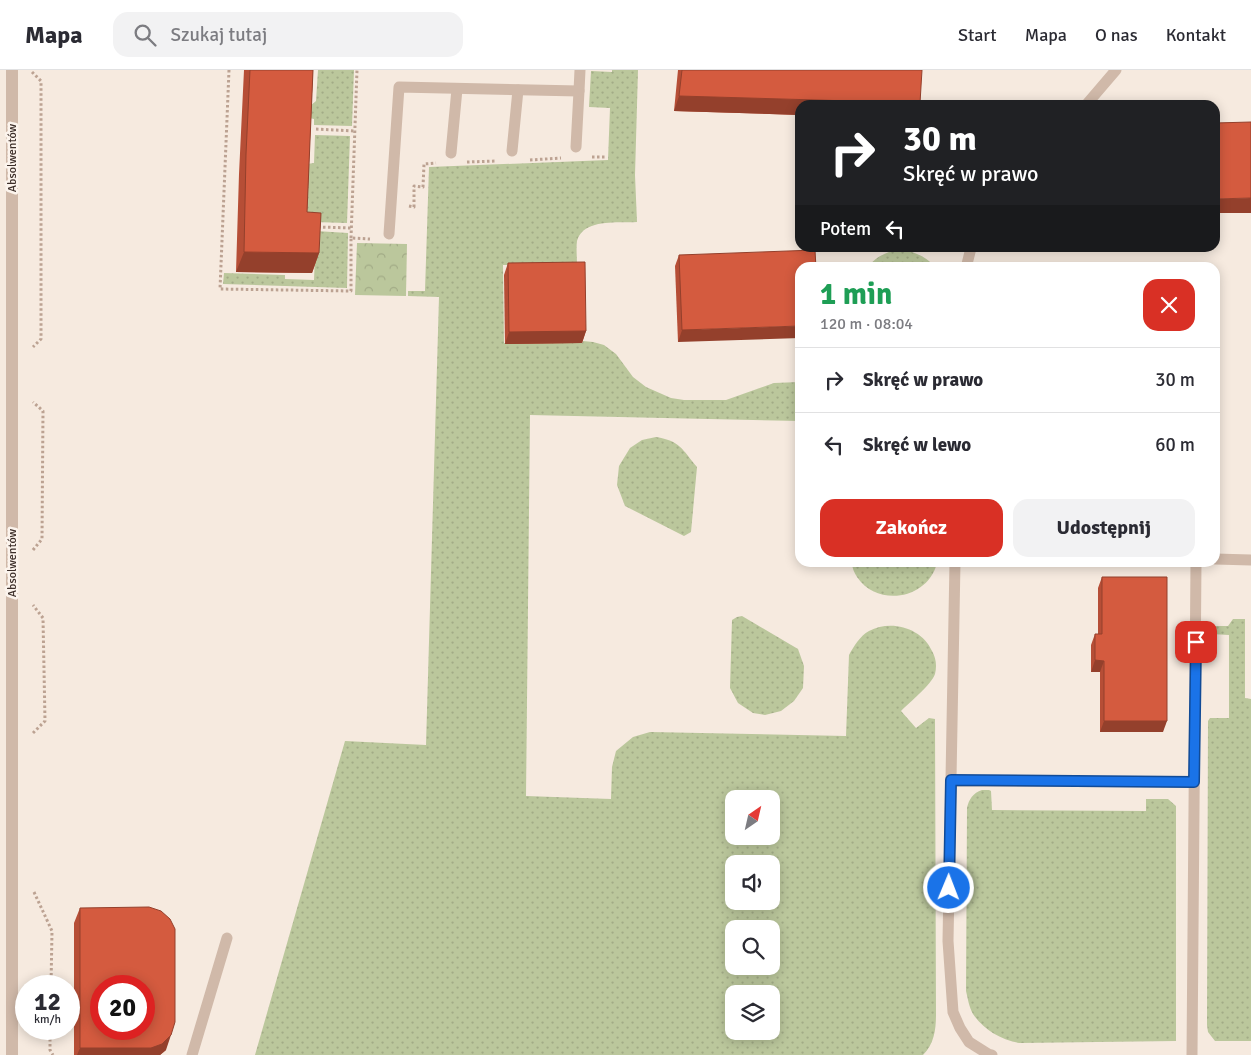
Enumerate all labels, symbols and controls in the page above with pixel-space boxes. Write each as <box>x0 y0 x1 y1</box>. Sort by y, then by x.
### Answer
search box <box>113 12 463 57</box>
text: Mapa <box>25 20 83 50</box>
icon: search <box>131 21 159 49</box>
text: Szukaj tutaj <box>171 23 267 47</box>
text: Start <box>958 24 997 46</box>
text: Mapa <box>1025 24 1067 46</box>
text: O nas <box>1095 24 1138 46</box>
text: Kontakt <box>1166 24 1226 46</box>
text: 30 m <box>903 117 977 160</box>
icon: right <box>820 120 885 185</box>
street label: Absolwentów <box>5 123 20 192</box>
text: Skręć w prawo <box>903 160 1038 187</box>
icon: left <box>881 215 909 243</box>
text: Potem <box>820 217 871 241</box>
text: 1 min <box>820 276 892 313</box>
button: close <box>1143 279 1195 331</box>
text: 120 m · 08:04 <box>820 314 913 334</box>
icon: right <box>820 366 848 394</box>
text: Skręć w prawo <box>863 368 983 392</box>
text: 30 m <box>1155 368 1195 392</box>
icon: left <box>820 431 848 459</box>
text: Skręć w lewo <box>863 433 971 457</box>
text: 60 m <box>1155 433 1195 457</box>
button: Zakończ <box>820 499 1003 557</box>
button: Udostępnij <box>1013 499 1195 557</box>
street label: Absolwentów <box>5 528 20 597</box>
pin <box>1175 621 1217 663</box>
icon: arrive <box>1182 628 1210 656</box>
north arrow <box>725 790 780 845</box>
map controls <box>725 790 780 1040</box>
button: sound <box>725 855 780 910</box>
position arrow <box>922 861 974 913</box>
button: search <box>725 920 780 975</box>
speed limit sign: 20 <box>90 975 155 1040</box>
button: layers <box>725 985 780 1040</box>
text: 12 <box>34 986 61 1017</box>
text: km/h <box>34 1012 61 1027</box>

